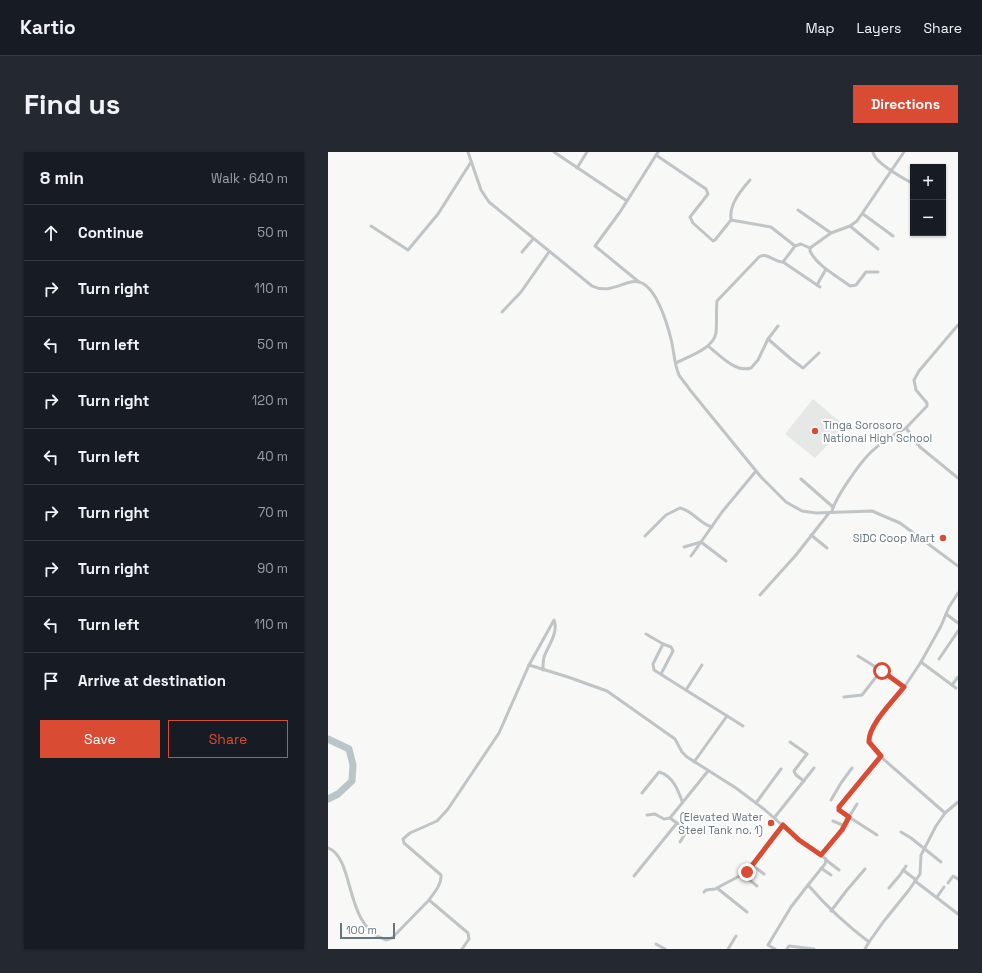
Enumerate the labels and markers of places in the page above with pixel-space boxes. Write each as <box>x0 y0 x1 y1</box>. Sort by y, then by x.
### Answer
place label: Tinga Sorosoro National High School <box>823 418 932 445</box>
marker: Tinga Sorosoro National High School <box>810 426 820 436</box>
place label: SIDC Coop Mart <box>853 531 935 545</box>
marker: SIDC Coop Mart <box>938 533 948 543</box>
place label: (Elevated Water Steel Tank no. 1) <box>678 810 763 837</box>
marker: (Elevated Water Steel Tank no. 1) <box>766 818 776 828</box>

